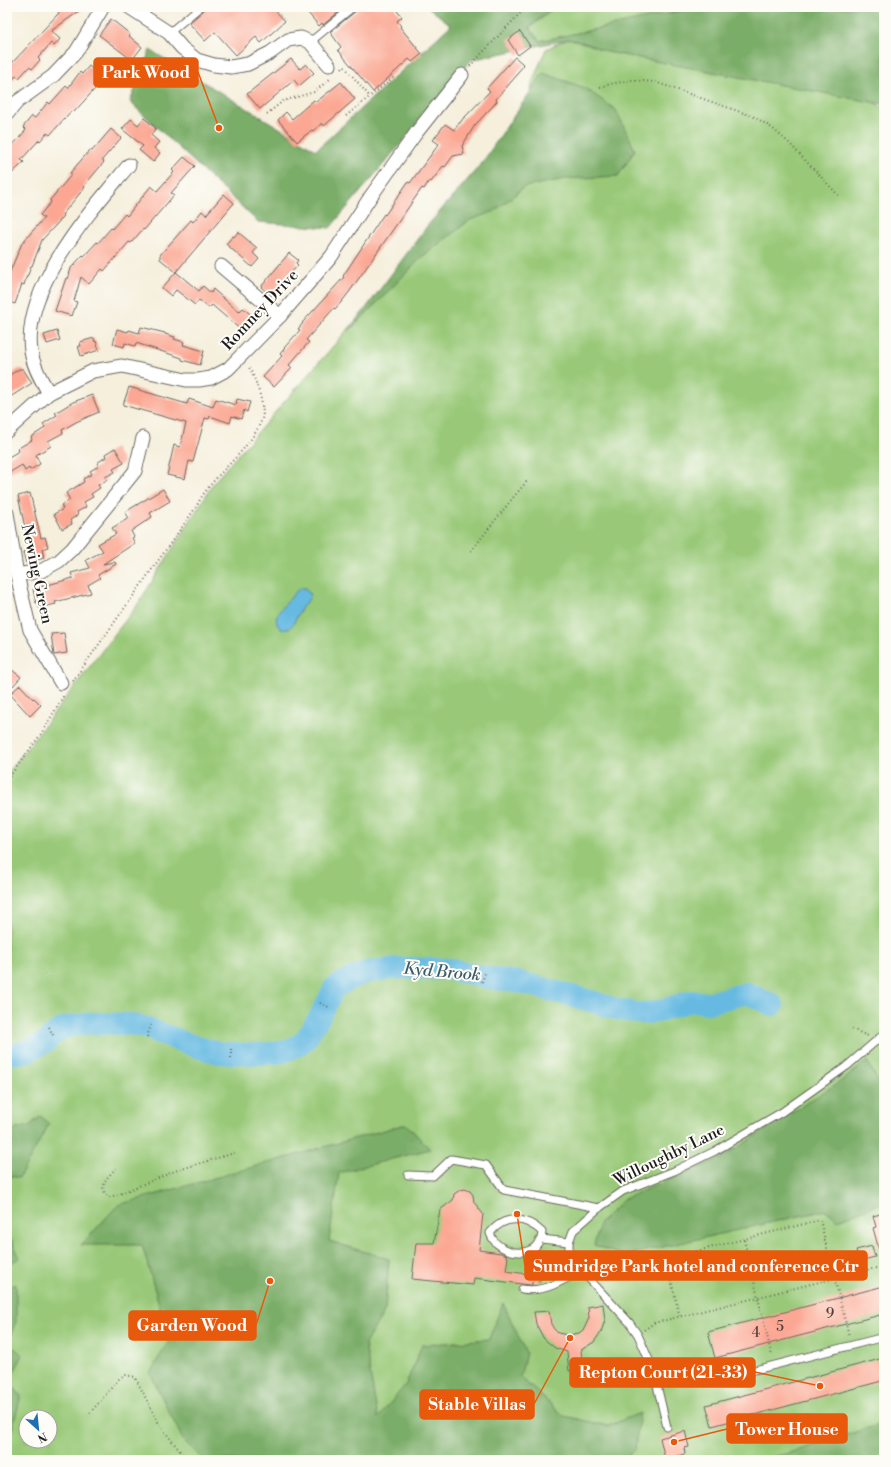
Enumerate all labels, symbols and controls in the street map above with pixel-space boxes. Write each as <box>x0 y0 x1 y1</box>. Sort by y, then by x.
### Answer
callout: Park Wood <box>94 58 198 87</box>
text: Park Wood <box>102 62 191 84</box>
street label: Romney Drive <box>217 265 303 355</box>
street label: Newing Green <box>17 522 57 626</box>
water label: Kyd Brook <box>402 958 482 986</box>
street label: Willoughby Lane <box>609 1120 728 1191</box>
callout: Sundridge Park hotel and conference Ctr <box>525 1251 867 1280</box>
text: Sundridge Park hotel and conference Ctr <box>533 1256 859 1278</box>
house number: 9 <box>826 1305 834 1323</box>
callout: Garden Wood <box>129 1311 256 1340</box>
text: Garden Wood <box>137 1315 248 1337</box>
house number: 5 <box>776 1318 784 1336</box>
house number: 4 <box>752 1324 760 1342</box>
callout: Repton Court (21-33) <box>570 1358 755 1387</box>
text: Repton Court (21-33) <box>579 1362 747 1384</box>
callout: Stable Villas <box>420 1390 534 1419</box>
text: Stable Villas <box>428 1394 526 1416</box>
north arrow <box>18 1409 58 1449</box>
callout: Tower House <box>727 1414 847 1443</box>
text: Tower House <box>735 1419 839 1441</box>
text: N <box>35 1429 49 1445</box>

